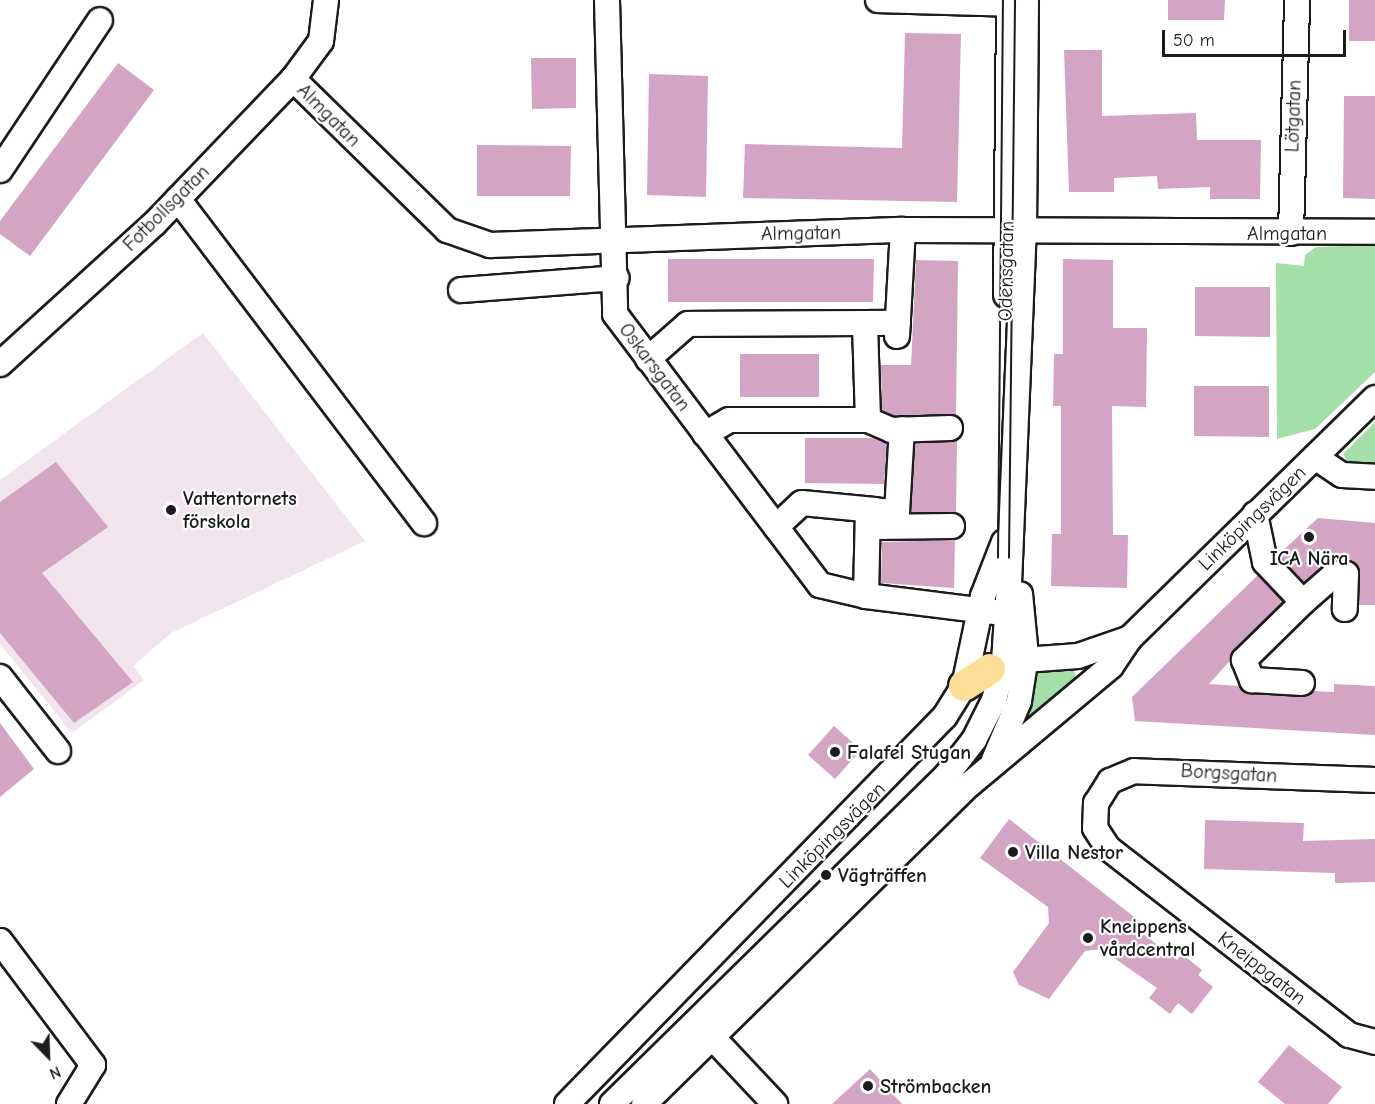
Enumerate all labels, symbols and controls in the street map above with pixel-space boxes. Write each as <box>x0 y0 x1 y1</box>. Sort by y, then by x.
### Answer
scale bar <box>1165 18 1350 56</box>
text: 50 m <box>1173 30 1215 51</box>
street label: Almgatan <box>292 78 366 152</box>
street label: Lötgatan <box>1280 79 1306 153</box>
street label: Fotbollsgatan <box>118 160 214 256</box>
street label: Almgatan <box>761 220 841 246</box>
street label: Odensgatan <box>993 221 1019 321</box>
street label: Almgatan <box>1247 221 1327 245</box>
street label: Oskarsgatan <box>614 318 696 416</box>
street label: Linköpingsvägen <box>1193 461 1311 575</box>
place label: Vattentornets förskola <box>183 486 297 533</box>
marker: Vattentornets förskola <box>164 503 178 517</box>
marker: ICA Nära <box>1302 530 1316 544</box>
place label: ICA Nära <box>1270 546 1348 570</box>
place label: Falafel Stugan <box>847 740 971 764</box>
marker: Falafel Stugan <box>828 745 842 759</box>
street label: Borgsgatan <box>1180 758 1278 788</box>
street label: Linköpingsvägen <box>774 777 890 893</box>
place label: Villa Nestor <box>1025 840 1123 864</box>
marker: Villa Nestor <box>1006 845 1020 859</box>
place label: Vägträffen <box>838 863 927 887</box>
marker: Vägträffen <box>819 868 833 882</box>
place label: Kneippens vårdcentral <box>1100 915 1195 962</box>
street label: Kneippgatan <box>1213 926 1311 1010</box>
marker: Kneippens vårdcentral <box>1081 931 1095 945</box>
north arrow <box>18 1026 78 1086</box>
text: N <box>47 1062 63 1083</box>
place label: Strömbacken <box>880 1074 991 1098</box>
marker: Strömbacken <box>861 1079 875 1093</box>

